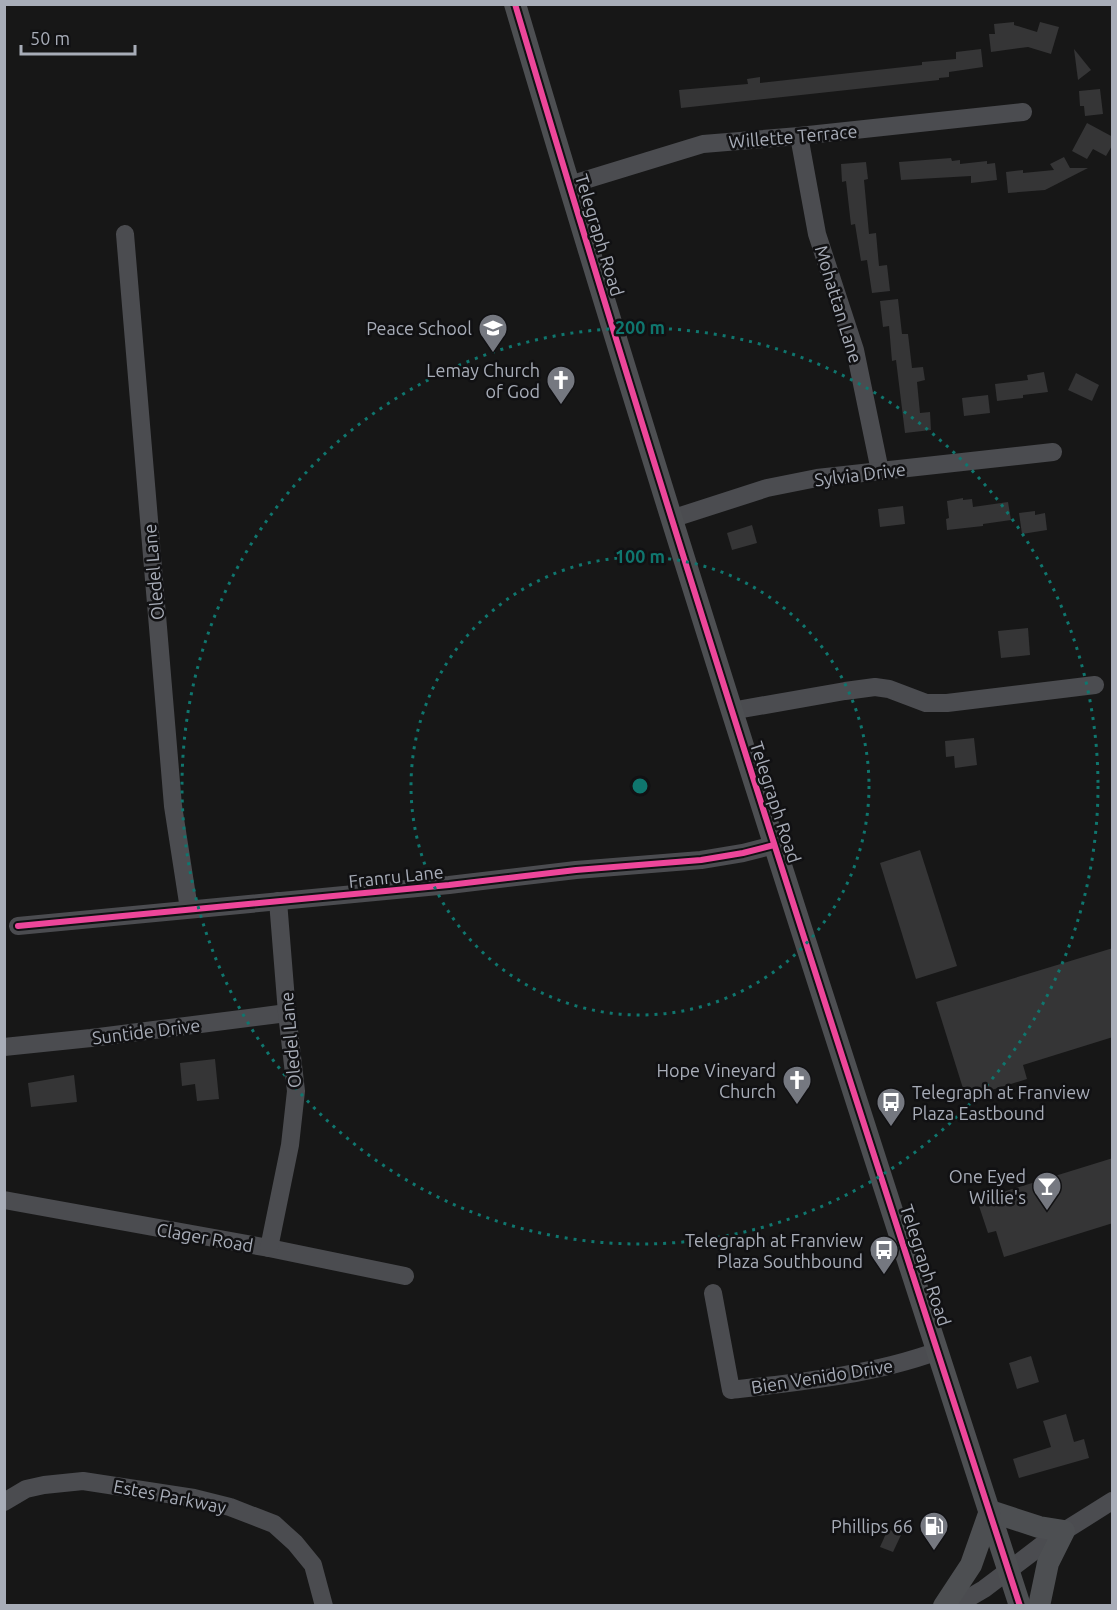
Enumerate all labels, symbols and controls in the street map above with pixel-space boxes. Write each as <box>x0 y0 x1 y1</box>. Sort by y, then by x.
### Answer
scale bar <box>21 18 135 56</box>
text: 50 m <box>30 28 70 48</box>
street label: Willette Terrace <box>728 120 858 152</box>
street label: Telegraph Road <box>572 172 628 298</box>
street label: Mohattan Lane <box>812 243 866 365</box>
school or university icon: Peace School <box>477 312 509 354</box>
text: 200 m <box>615 317 665 337</box>
place label: Peace School <box>366 318 472 338</box>
place label: Lemay Church of God <box>426 360 540 401</box>
church icon: Lemay Church of God <box>545 364 577 406</box>
street label: Sylvia Drive <box>813 458 907 490</box>
street label: Oledel Lane <box>139 523 167 621</box>
text: 100 m <box>615 546 665 566</box>
street label: Telegraph Road <box>747 739 805 865</box>
centre of rings <box>630 776 650 796</box>
street label: Franru Lane <box>348 861 444 891</box>
street label: Oledel Lane <box>276 991 304 1089</box>
street label: Suntide Drive <box>91 1014 201 1048</box>
place label: Hope Vineyard Church <box>656 1060 776 1101</box>
church icon: Hope Vineyard Church <box>781 1064 813 1106</box>
place label: Telegraph at Franview Plaza Eastbound <box>912 1082 1090 1123</box>
bus stop icon: Telegraph at Franview Plaza Eastbound <box>875 1086 907 1128</box>
place label: One Eyed Willie's <box>949 1166 1026 1207</box>
bar icon: One Eyed Willie's <box>1031 1170 1063 1212</box>
street label: Telegraph Road <box>897 1202 955 1328</box>
street label: Clager Road <box>155 1219 255 1255</box>
place label: Telegraph at Franview Plaza Southbound <box>685 1230 863 1271</box>
bus stop icon: Telegraph at Franview Plaza Southbound <box>868 1234 900 1276</box>
street label: Bien Venido Drive <box>750 1355 894 1397</box>
street label: Estes Parkway <box>112 1475 228 1517</box>
fuel station icon: Phillips 66 <box>918 1510 950 1552</box>
place label: Phillips 66 <box>831 1516 913 1536</box>

